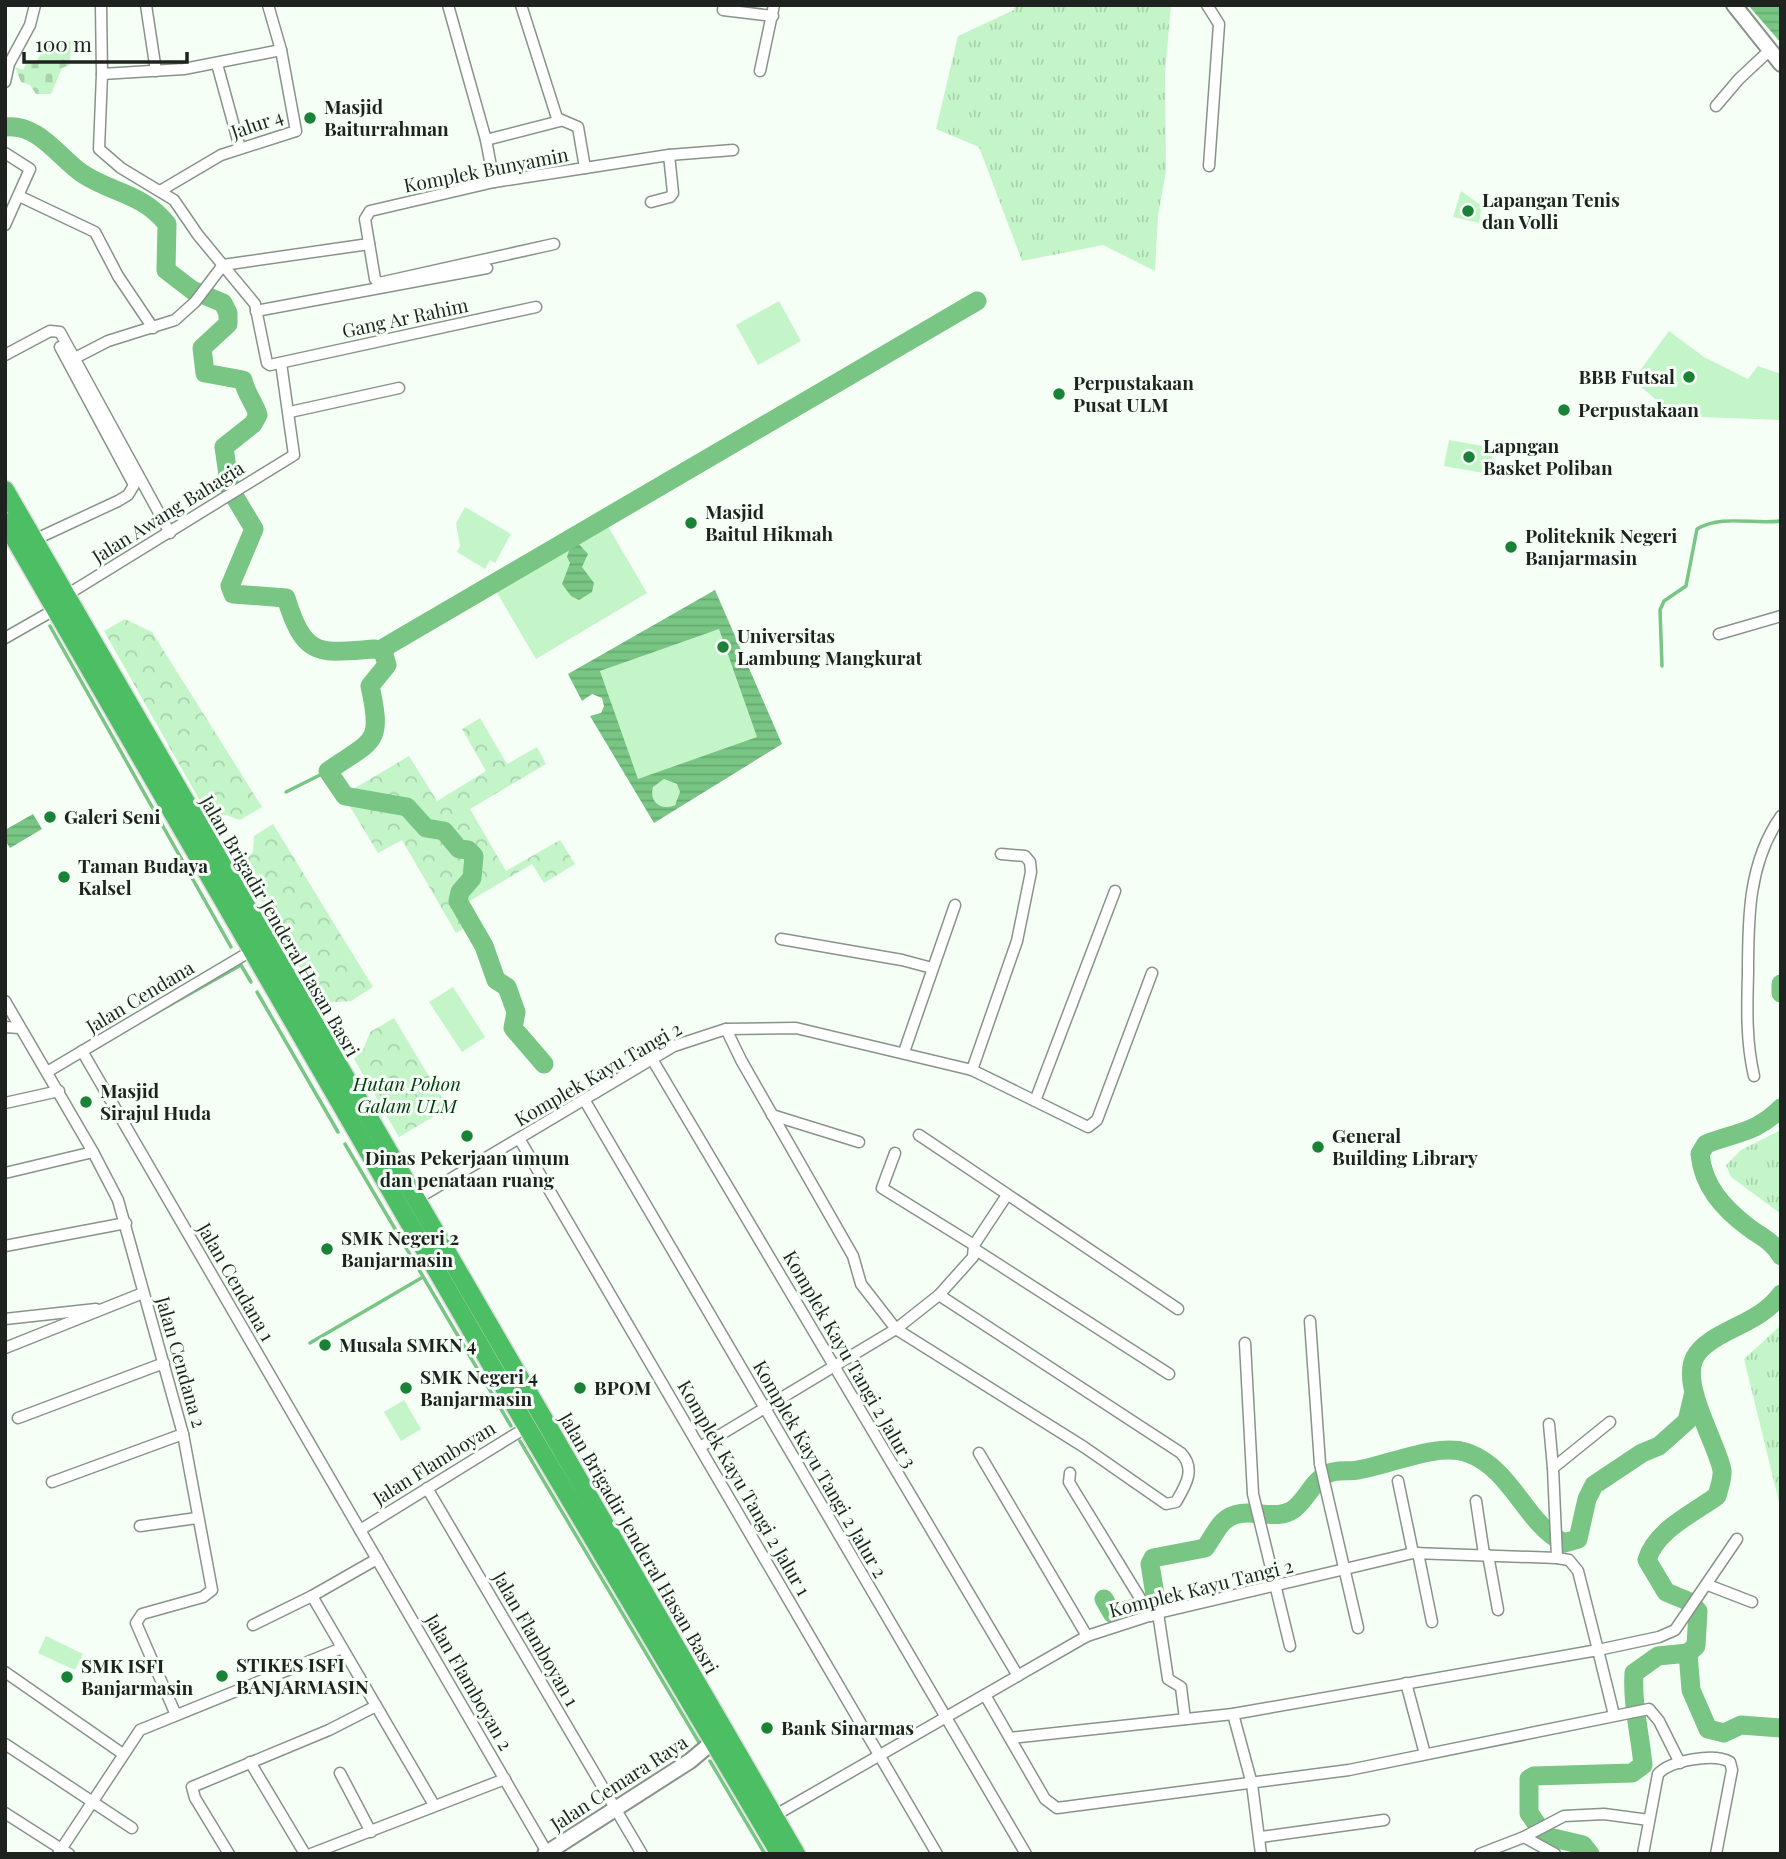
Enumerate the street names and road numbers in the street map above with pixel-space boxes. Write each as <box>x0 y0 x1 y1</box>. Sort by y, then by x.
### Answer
street label: Jalur 4 <box>226 102 286 144</box>
street label: Komplek Bunyamin <box>401 140 571 198</box>
street label: Gang Ar Rahim <box>339 291 470 343</box>
street label: Jalan Awang Bahagia <box>86 454 249 569</box>
street label: Jalan Brigadir Jenderal Hasan Basri <box>195 789 367 1061</box>
street label: Jalan Cendana <box>80 953 199 1039</box>
street label: Komplek Kayu Tangi 2 <box>509 1015 686 1132</box>
street label: Jalan Cendana 1 <box>192 1217 281 1346</box>
street label: Komplek Kayu Tangi 2 Jalur 3 <box>778 1245 924 1472</box>
street label: Jalan Cendana 2 <box>151 1292 213 1430</box>
street label: Komplek Kayu Tangi 2 Jalur 2 <box>748 1355 894 1582</box>
street label: Komplek Kayu Tangi 2 Jalur 1 <box>672 1375 817 1600</box>
street label: Jalan Brigadir Jenderal Hasan Basri <box>554 1406 726 1678</box>
street label: Jalan Flamboyan <box>366 1414 500 1511</box>
street label: Komplek Kayu Tangi 2 <box>1106 1552 1296 1622</box>
street label: Jalan Flamboyan 1 <box>487 1565 586 1711</box>
street label: Jalan Flamboyan 2 <box>420 1608 520 1755</box>
street label: Jalan Cemara Raya <box>544 1728 692 1837</box>

